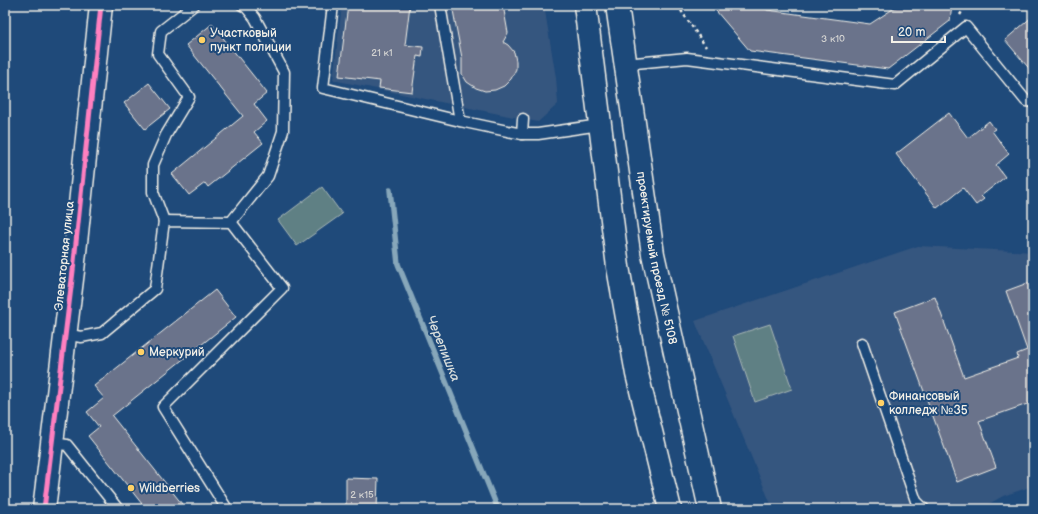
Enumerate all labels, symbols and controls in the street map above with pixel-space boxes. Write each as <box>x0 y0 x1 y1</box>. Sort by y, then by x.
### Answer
scale bar <box>892 18 945 44</box>
text: 20 m <box>898 25 925 40</box>
place label: Участковый пункт полиции <box>210 26 292 55</box>
house number: 3 к10 <box>821 33 845 45</box>
marker: Участковый пункт полиции <box>197 35 207 45</box>
house number: 21 к1 <box>371 47 393 59</box>
street label: проектируемый проезд № 5108 <box>633 170 680 346</box>
street label: Элеваторная улица <box>51 200 78 312</box>
water label: Черепишка <box>423 313 464 384</box>
place label: Меркурий <box>149 345 205 360</box>
marker: Меркурий <box>136 347 146 357</box>
place label: Финансовый колледж №35 <box>889 389 968 418</box>
marker: Финансовый колледж №35 <box>876 398 886 408</box>
place label: Wildberries <box>139 481 200 496</box>
marker: Wildberries <box>126 483 136 493</box>
house number: 2 к15 <box>350 489 374 501</box>

